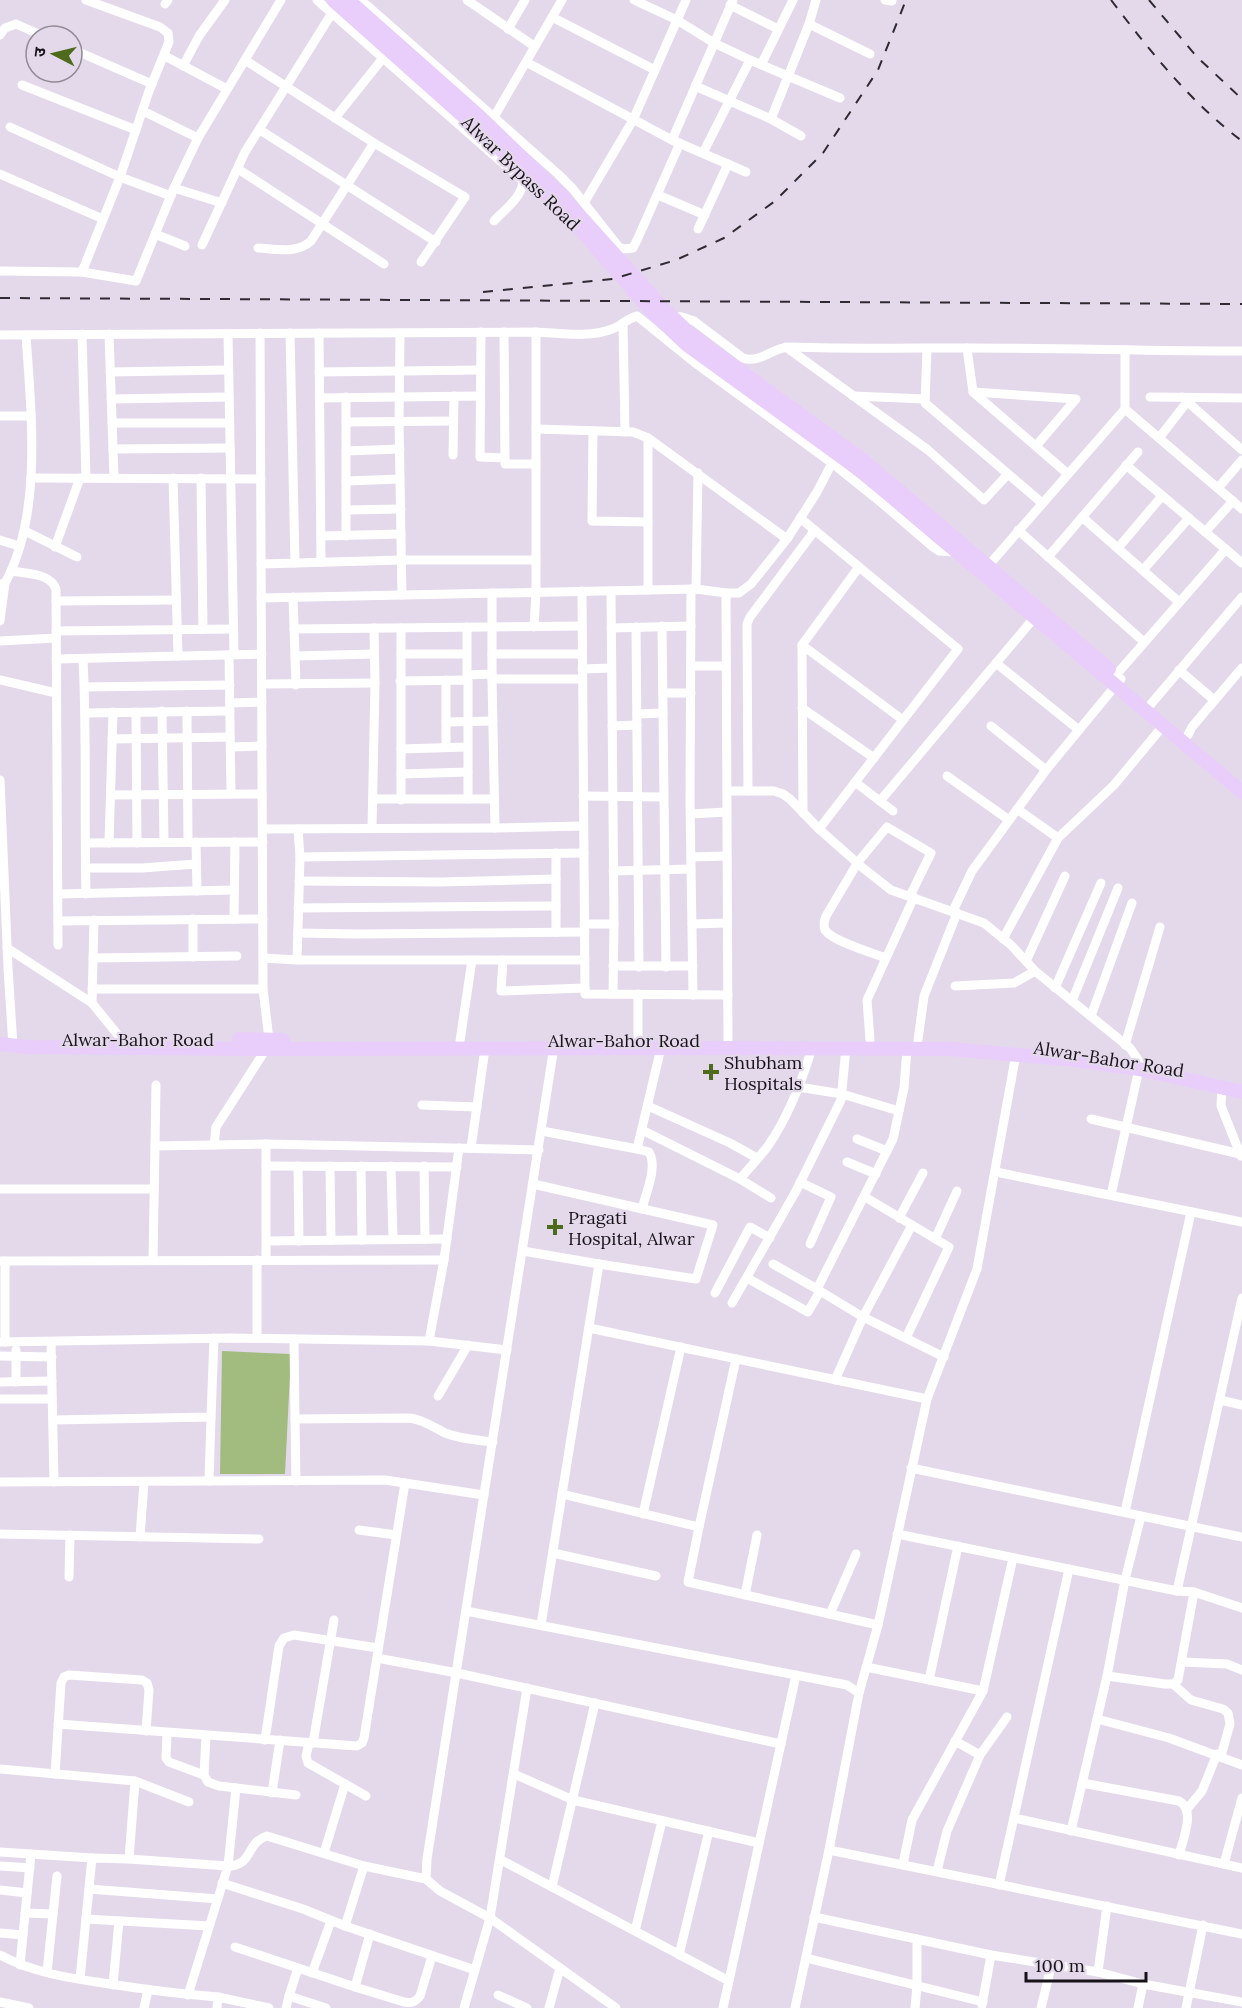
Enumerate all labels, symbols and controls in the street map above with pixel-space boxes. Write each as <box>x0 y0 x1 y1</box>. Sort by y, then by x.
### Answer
north arrow <box>24 24 84 84</box>
text: उ <box>29 46 50 58</box>
street label: Alwar Bypass Road <box>456 110 585 236</box>
street label: Alwar-Bahor Road <box>61 1028 214 1051</box>
street label: Alwar-Bahor Road <box>547 1029 700 1052</box>
street label: Alwar-Bahor Road <box>1031 1036 1186 1082</box>
place label: Shubham Hospitals <box>724 1051 802 1095</box>
marker: Shubham Hospitals <box>702 1063 720 1081</box>
place label: Pragati Hospital, Alwar <box>568 1206 695 1250</box>
marker: Pragati Hospital, Alwar <box>546 1218 564 1236</box>
scale bar <box>1026 1945 1146 1983</box>
text: 100 m <box>1035 1954 1085 1977</box>

